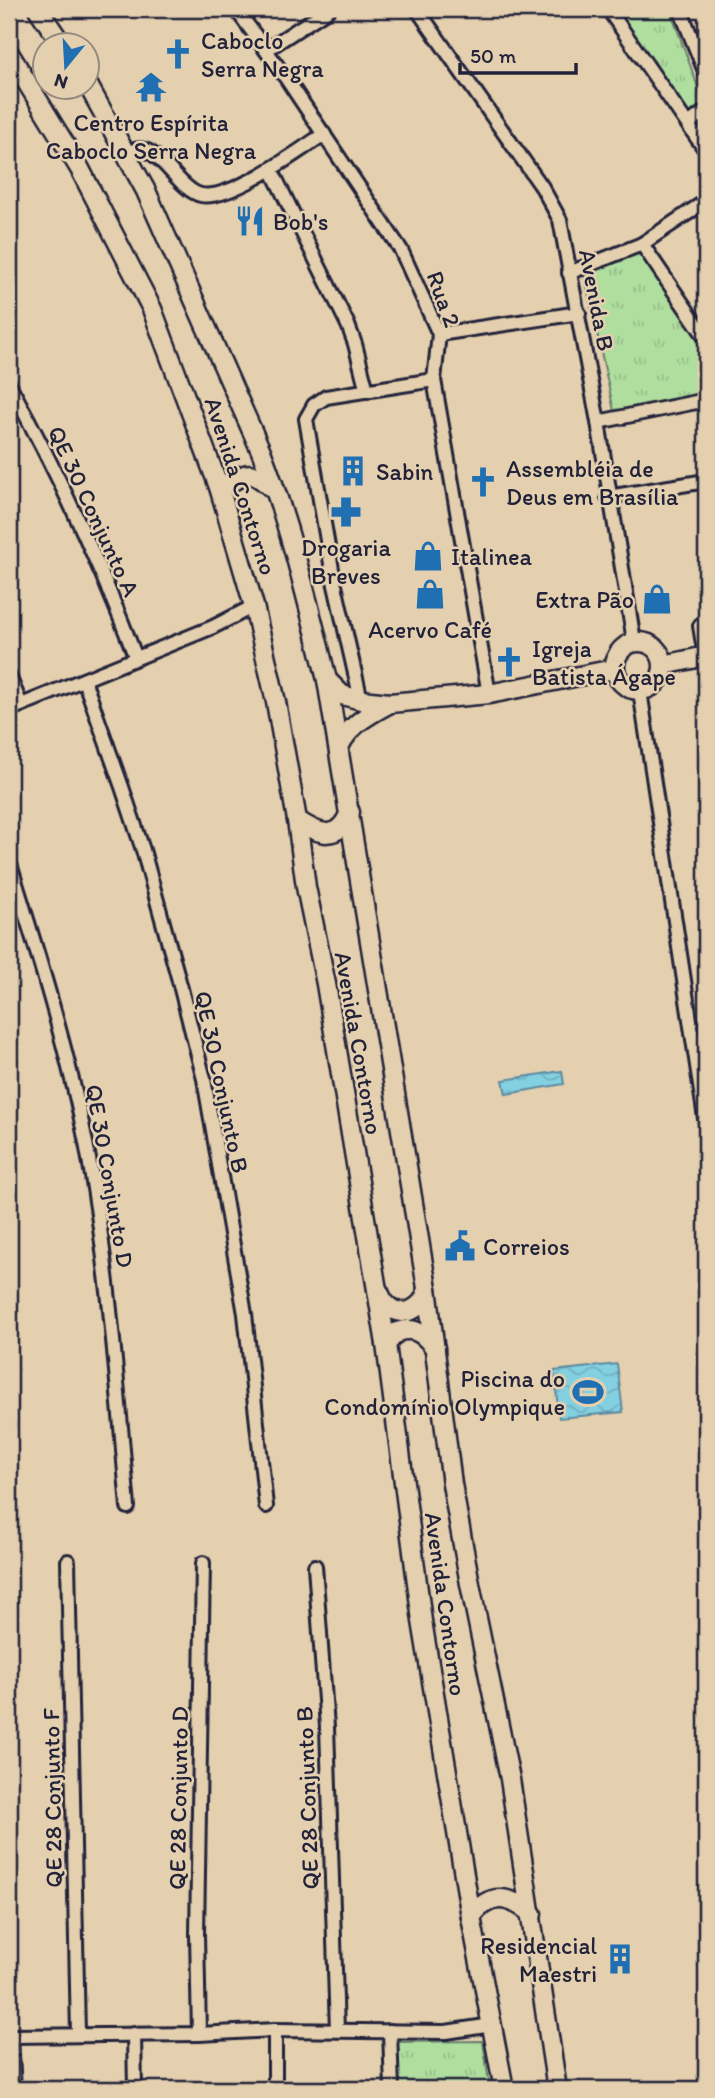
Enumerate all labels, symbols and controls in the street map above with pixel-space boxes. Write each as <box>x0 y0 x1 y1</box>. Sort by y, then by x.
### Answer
place label: Caboclo Serra Negra <box>201 26 324 83</box>
north arrow <box>32 32 102 102</box>
scale bar <box>460 32 575 76</box>
church icon: Caboclo Serra Negra <box>161 37 195 71</box>
text: 50 m <box>470 43 517 68</box>
text: N <box>51 69 71 95</box>
temple icon: Centro Espírita Caboclo Serra Negra <box>134 70 168 104</box>
place label: Centro Espírita Caboclo Serra Negra <box>46 108 257 165</box>
restaurant icon: Bob's <box>233 204 267 238</box>
place label: Bob's <box>273 207 328 236</box>
street label: Avenida B <box>573 247 621 353</box>
street label: Rua 2 <box>421 267 468 331</box>
street label: Avenida Contorno <box>199 393 283 579</box>
street label: QE 30 Conjunto A <box>42 421 146 601</box>
building icon: Sabin <box>336 454 370 488</box>
place label: Assembléia de Deus em Brasília <box>506 454 679 511</box>
place label: Sabin <box>376 457 434 486</box>
church icon: Assembléia de Deus em Brasília <box>466 465 500 499</box>
pharmacy icon: Drogaria Breves <box>329 495 363 529</box>
place label: Drogaria Breves <box>301 533 391 590</box>
shop icon: Italinea <box>411 539 445 573</box>
place label: Italinea <box>451 542 533 571</box>
shop icon: Acervo Café <box>413 577 447 611</box>
shop icon: Extra Pão <box>640 582 674 616</box>
place label: Extra Pão <box>535 585 634 614</box>
place label: Acervo Café <box>368 615 492 644</box>
place label: Igreja Batista Ágape <box>532 634 676 691</box>
church icon: Igreja Batista Ágape <box>492 645 526 679</box>
street label: Avenida Contorno <box>329 949 389 1137</box>
street label: QE 30 Conjunto B <box>189 988 255 1176</box>
street label: QE 30 Conjunto D <box>80 1082 140 1270</box>
public building icon: Correios <box>443 1229 477 1263</box>
place label: Correios <box>483 1232 570 1261</box>
place label: Piscina do Condomínio Olympique <box>324 1364 565 1421</box>
sports icon: Piscina do Condomínio Olympique <box>571 1375 605 1409</box>
street label: Avenida Contorno <box>419 1510 473 1698</box>
street label: QE 28 Conjunto D <box>162 1706 194 1890</box>
street label: QE 28 Conjunto B <box>289 1706 325 1890</box>
street label: QE 28 Conjunto F <box>36 1707 68 1888</box>
place label: Residencial Maestri <box>480 1931 597 1988</box>
building icon: Residencial Maestri <box>603 1942 637 1976</box>

